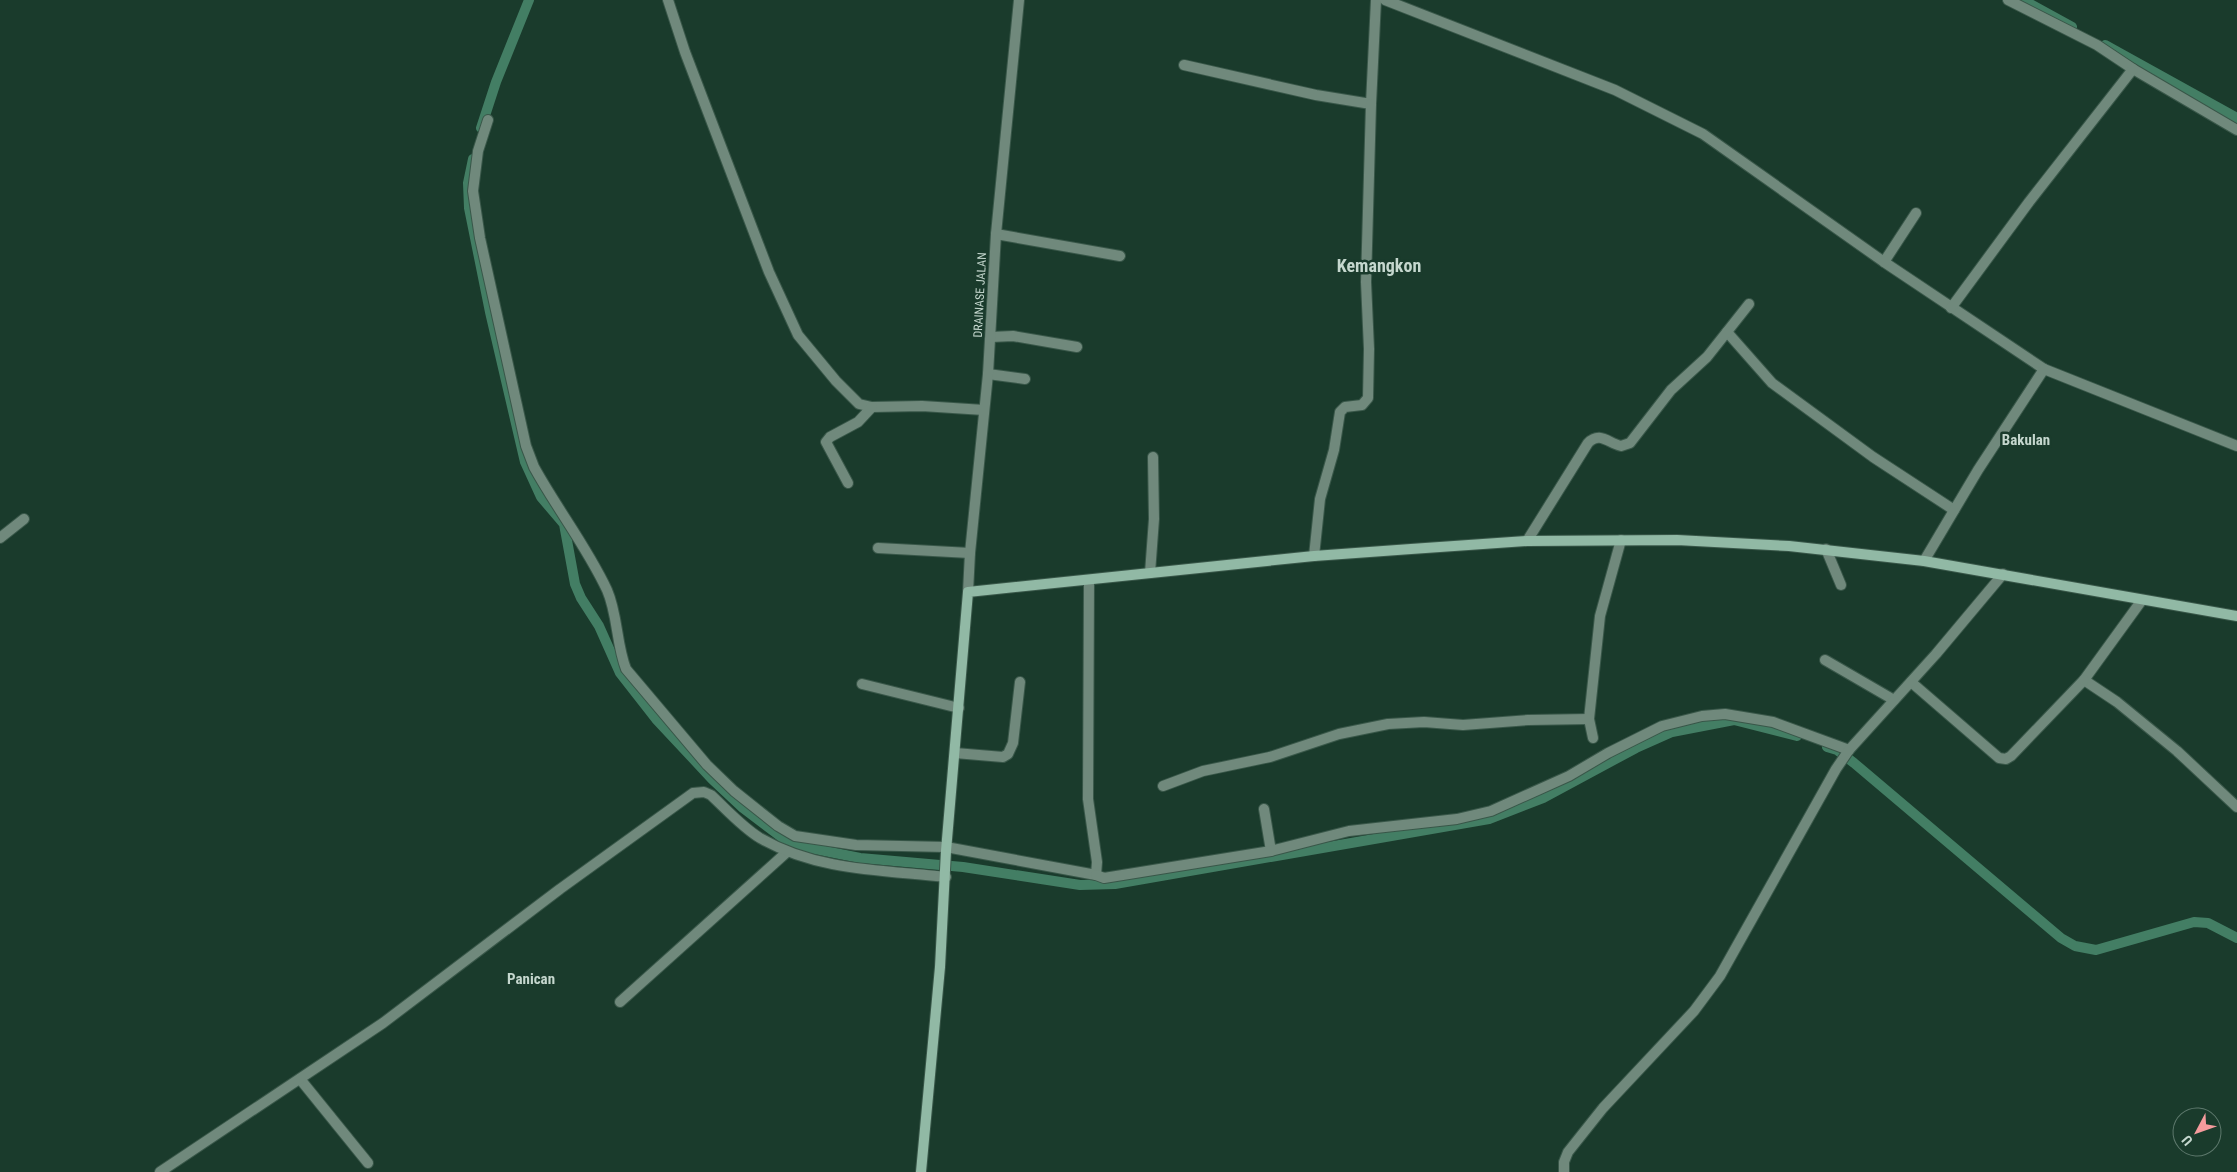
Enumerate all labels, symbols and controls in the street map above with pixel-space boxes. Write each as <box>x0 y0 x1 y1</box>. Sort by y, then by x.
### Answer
street label: DRAINASE JALAN <box>971 252 989 338</box>
district label: Kemangkon <box>1337 255 1421 276</box>
district label: Bakulan <box>2002 431 2050 449</box>
district label: Panican <box>507 970 555 988</box>
north arrow <box>2172 1107 2222 1157</box>
text: U <box>2179 1132 2196 1149</box>

